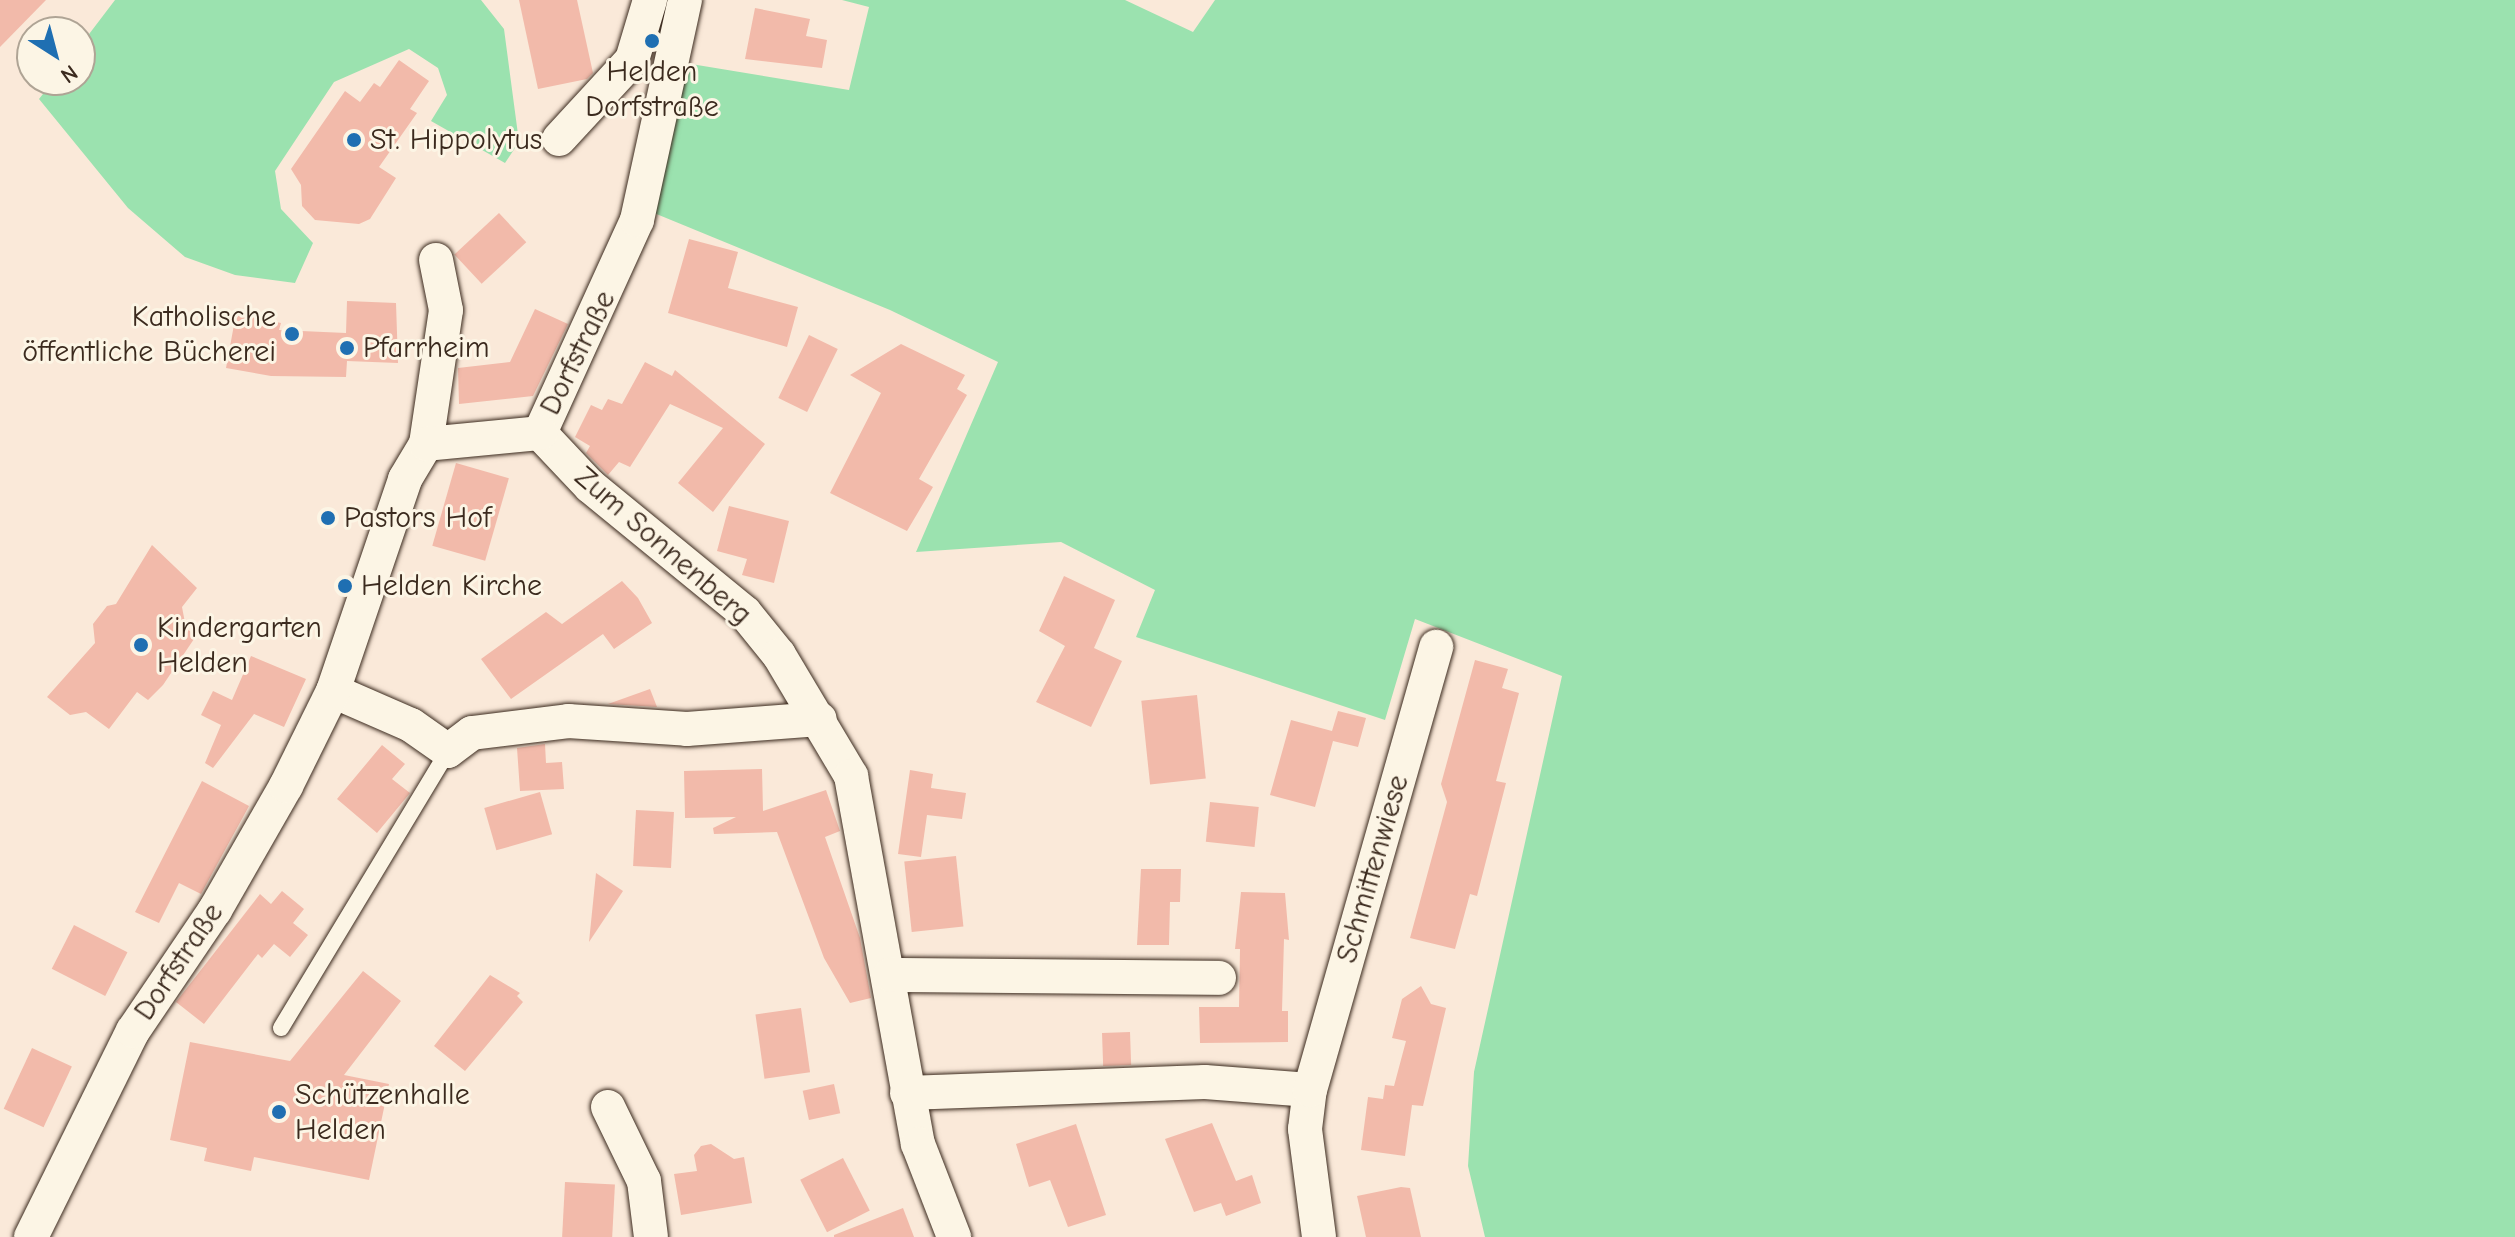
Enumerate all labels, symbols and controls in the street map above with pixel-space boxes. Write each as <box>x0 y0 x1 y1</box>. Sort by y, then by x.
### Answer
north arrow <box>16 16 96 96</box>
marker: Helden Dorfstraße <box>643 32 661 50</box>
place label: Helden Dorfstraße <box>585 54 719 124</box>
text: N <box>55 59 82 89</box>
place label: St. Hippolytus <box>370 122 542 158</box>
marker: St. Hippolytus <box>345 131 363 149</box>
street label: Dorfstraße <box>533 285 623 421</box>
place label: Katholische öffentliche Bücherei <box>22 299 276 370</box>
marker: Katholische öffentliche Bücherei <box>283 325 301 343</box>
place label: Pfarrheim <box>363 330 490 366</box>
marker: Pfarrheim <box>338 339 356 357</box>
street label: Zum Sonnenberg <box>567 459 759 633</box>
place label: Pastors Hof <box>344 500 491 536</box>
marker: Pastors Hof <box>319 509 337 527</box>
place label: Helden Kirche <box>361 568 542 604</box>
marker: Helden Kirche <box>336 577 354 595</box>
place label: Kindergarten Helden <box>157 610 322 680</box>
marker: Kindergarten Helden <box>132 636 150 654</box>
street label: Schmittenwiese <box>1329 771 1417 967</box>
street label: Dorfstraße <box>127 897 231 1027</box>
place label: Schützenhalle Helden <box>295 1077 470 1148</box>
marker: Schützenhalle Helden <box>270 1103 288 1121</box>

